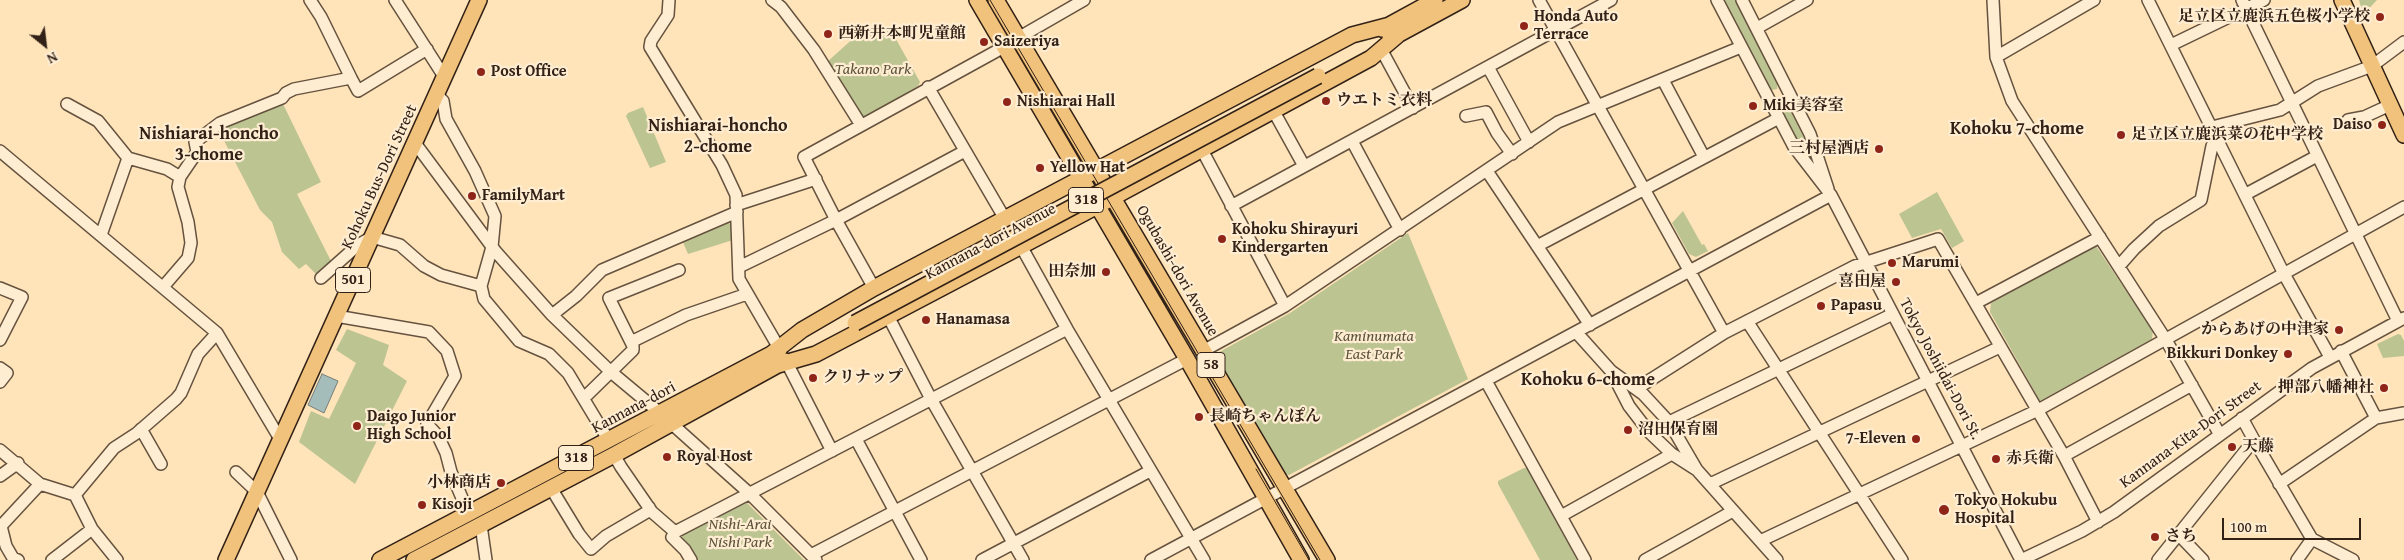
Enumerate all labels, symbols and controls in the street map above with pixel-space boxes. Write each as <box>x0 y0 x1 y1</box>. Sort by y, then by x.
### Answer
place label: Honda Auto Terrace <box>1534 7 1618 45</box>
place label: 足立区立鹿浜五色桜小学校 <box>2178 7 2370 27</box>
marker: 足立区立鹿浜五色桜小学校 <box>2374 11 2386 23</box>
north arrow <box>20 20 70 70</box>
marker: Honda Auto Terrace <box>1518 20 1530 32</box>
place label: 西新井本町児童館 <box>838 24 966 44</box>
marker: 西新井本町児童館 <box>822 28 834 40</box>
place label: Saizeriya <box>994 32 1060 52</box>
marker: Saizeriya <box>978 36 990 48</box>
text: N <box>43 47 61 69</box>
park label: Takano Park <box>835 60 911 80</box>
place label: Post Office <box>491 62 567 82</box>
marker: Post Office <box>475 66 487 78</box>
place label: ウエトミ衣料 <box>1336 91 1432 111</box>
place label: Nishiarai Hall <box>1017 92 1115 112</box>
marker: ウエトミ衣料 <box>1320 95 1332 107</box>
marker: Nishiarai Hall <box>1001 96 1013 108</box>
place label: Miki美容室 <box>1763 96 1844 116</box>
marker: Miki美容室 <box>1747 100 1759 112</box>
street label: Kohoku Bus-Dori Street <box>338 102 422 252</box>
district label: Nishiarai-honcho 2-chome <box>648 115 788 158</box>
place label: Daiso <box>2333 115 2372 135</box>
district label: Kohoku 7-chome <box>1950 118 2084 140</box>
marker: Daiso <box>2376 119 2388 131</box>
district label: Nishiarai-honcho 3-chome <box>139 123 279 166</box>
place label: 足立区立鹿浜菜の花中学校 <box>2131 125 2323 145</box>
marker: 足立区立鹿浜菜の花中学校 <box>2115 129 2127 141</box>
place label: 三村屋酒店 <box>1789 139 1869 159</box>
marker: 三村屋酒店 <box>1873 143 1885 155</box>
place label: Yellow Hat <box>1050 158 1125 178</box>
marker: Yellow Hat <box>1034 162 1046 174</box>
place label: FamilyMart <box>482 186 565 206</box>
road number: 318 <box>1068 188 1104 212</box>
marker: FamilyMart <box>466 190 478 202</box>
street label: Kannana-dori Avenue <box>922 199 1060 285</box>
street label: Ogubashi-dori Avenue <box>1132 202 1222 340</box>
place label: Kohoku Shirayuri Kindergarten <box>1232 220 1358 258</box>
marker: Kohoku Shirayuri Kindergarten <box>1216 233 1228 245</box>
place label: Marumi <box>1902 253 1959 273</box>
marker: Marumi <box>1886 257 1898 269</box>
place label: 田奈加 <box>1048 262 1096 282</box>
marker: 田奈加 <box>1100 266 1112 278</box>
road number: 501 <box>336 268 370 292</box>
place label: 喜田屋 <box>1838 272 1886 292</box>
marker: 喜田屋 <box>1890 276 1902 288</box>
street label: Tokyo Joshiidai-Dori St. <box>1895 295 1985 443</box>
place label: Papasu <box>1831 296 1882 316</box>
marker: Papasu <box>1815 300 1827 312</box>
place label: Hanamasa <box>936 310 1010 330</box>
marker: Hanamasa <box>920 314 932 326</box>
place label: からあげの中津家 <box>2201 320 2329 340</box>
marker: からあげの中津家 <box>2333 324 2345 336</box>
park label: Kaminumata East Park <box>1334 327 1414 365</box>
place label: Bikkuri Donkey <box>2167 344 2278 364</box>
marker: Bikkuri Donkey <box>2282 348 2294 360</box>
road number: 58 <box>1197 352 1225 378</box>
place label: クリナップ <box>823 368 903 388</box>
district label: Kohoku 6-chome <box>1521 369 1655 391</box>
marker: クリナップ <box>807 372 819 384</box>
street label: Kannana-Kita-Dori Street <box>2116 377 2266 493</box>
street label: Kannana-dori <box>589 378 679 438</box>
place label: 押部八幡神社 <box>2278 378 2374 398</box>
marker: 押部八幡神社 <box>2378 382 2390 394</box>
place label: Daigo Junior High School <box>367 407 456 445</box>
place label: 長崎ちゃんぽん <box>1209 407 1321 427</box>
marker: 長崎ちゃんぽん <box>1193 411 1205 423</box>
marker: Daigo Junior High School <box>351 420 363 432</box>
place label: 沼田保育園 <box>1638 420 1718 440</box>
marker: 沼田保育園 <box>1622 424 1634 436</box>
place label: 7-Eleven <box>1845 429 1906 449</box>
marker: 7-Eleven <box>1910 433 1922 445</box>
place label: 天藤 <box>2242 437 2274 457</box>
marker: 天藤 <box>2226 441 2238 453</box>
road number: 318 <box>558 446 594 470</box>
place label: Royal Host <box>677 447 753 467</box>
place label: 赤兵衛 <box>2006 449 2054 469</box>
marker: Royal Host <box>661 451 673 463</box>
marker: 赤兵衛 <box>1990 453 2002 465</box>
place label: 小林商店 <box>427 473 491 493</box>
marker: 小林商店 <box>495 477 507 489</box>
place label: Tokyo Hokubu Hospital <box>1955 491 2057 529</box>
place label: Kisoji <box>432 495 472 515</box>
marker: Kisoji <box>416 499 428 511</box>
marker: Tokyo Hokubu Hospital <box>1937 503 1951 517</box>
scale bar <box>2224 508 2363 540</box>
park label: Nishi-Arai Nishi Park <box>708 515 772 553</box>
text: 100 m <box>2230 516 2267 537</box>
place label: さち <box>2165 527 2197 547</box>
marker: さち <box>2149 531 2161 543</box>

